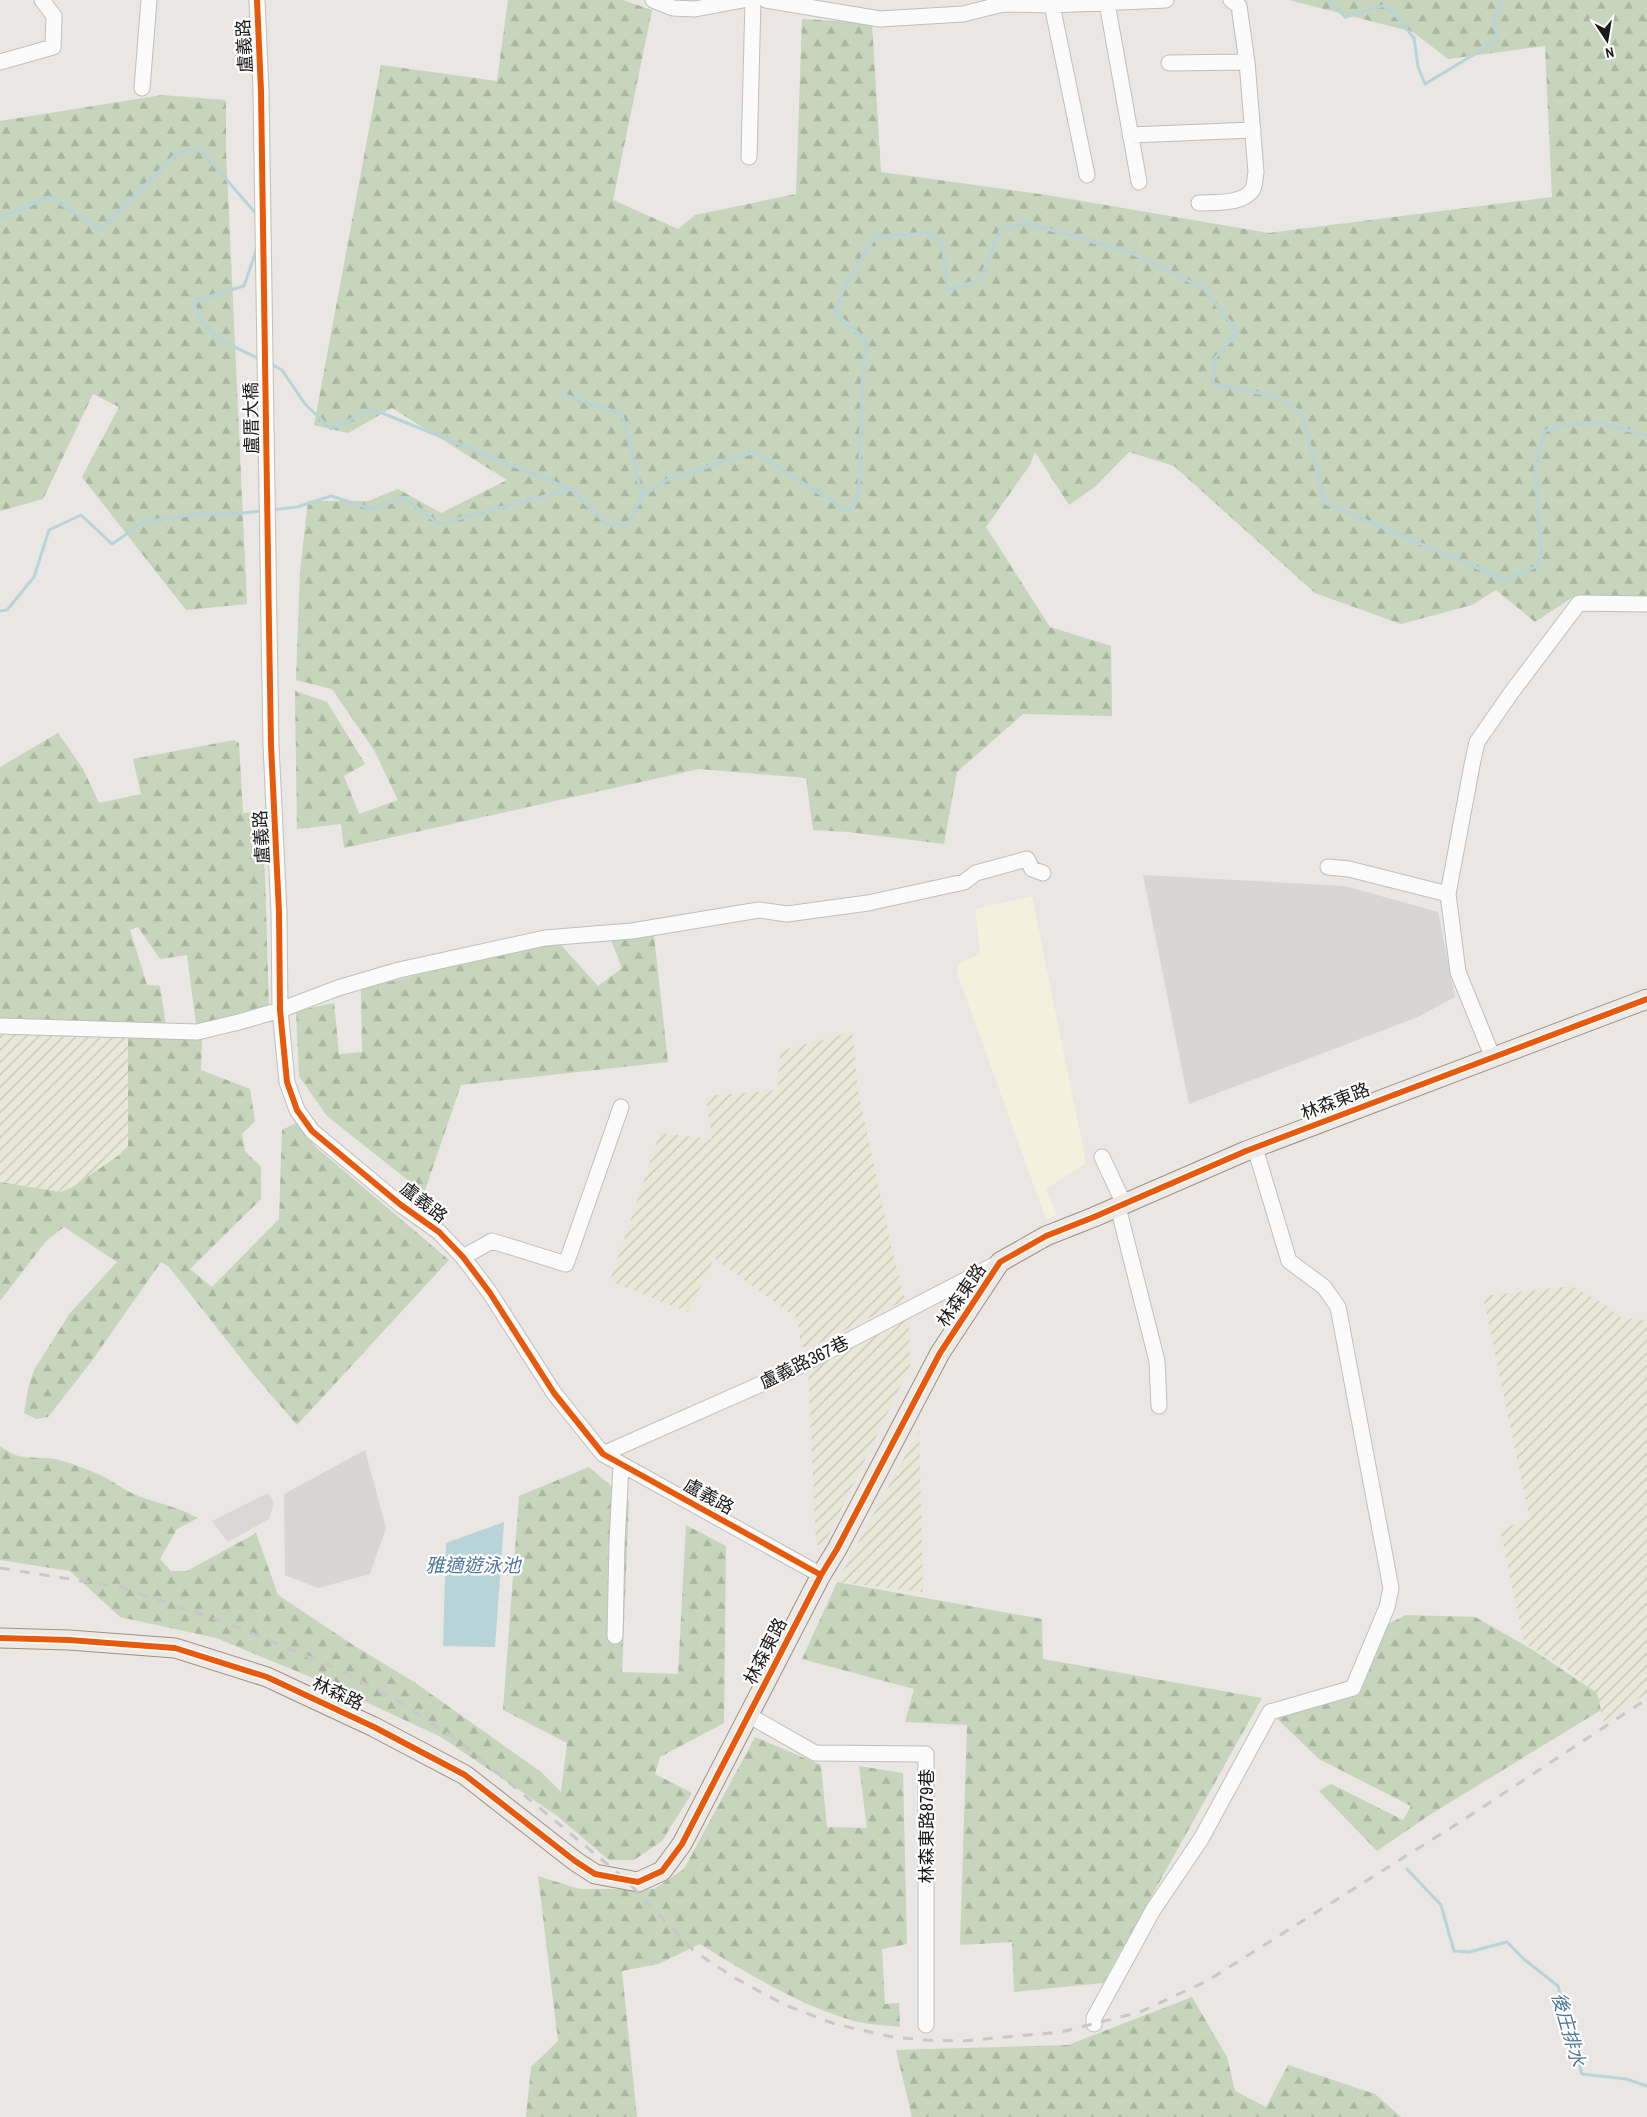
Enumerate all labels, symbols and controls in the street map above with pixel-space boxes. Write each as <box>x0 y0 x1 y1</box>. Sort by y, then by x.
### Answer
north arrow <box>1582 15 1632 65</box>
street label: 盧義路 <box>230 18 258 74</box>
text: N <box>1604 43 1616 62</box>
street label: 盧厝大橋 <box>238 382 264 454</box>
street label: 盧義路 <box>247 809 275 865</box>
street label: 林森東路 <box>1297 1076 1373 1126</box>
street label: 盧義路 <box>395 1176 453 1228</box>
street label: 林森東路 <box>931 1258 991 1332</box>
street label: 盧義路367巷 <box>755 1330 853 1394</box>
street label: 盧義路 <box>679 1472 739 1520</box>
water label: 雅適遊泳池 <box>425 1552 522 1578</box>
street label: 林森東路 <box>738 1613 792 1689</box>
street label: 林森路 <box>308 1670 368 1716</box>
street label: 林森東路879巷 <box>914 1769 939 1883</box>
water label: 後庄排水 <box>1546 1989 1592 2070</box>

